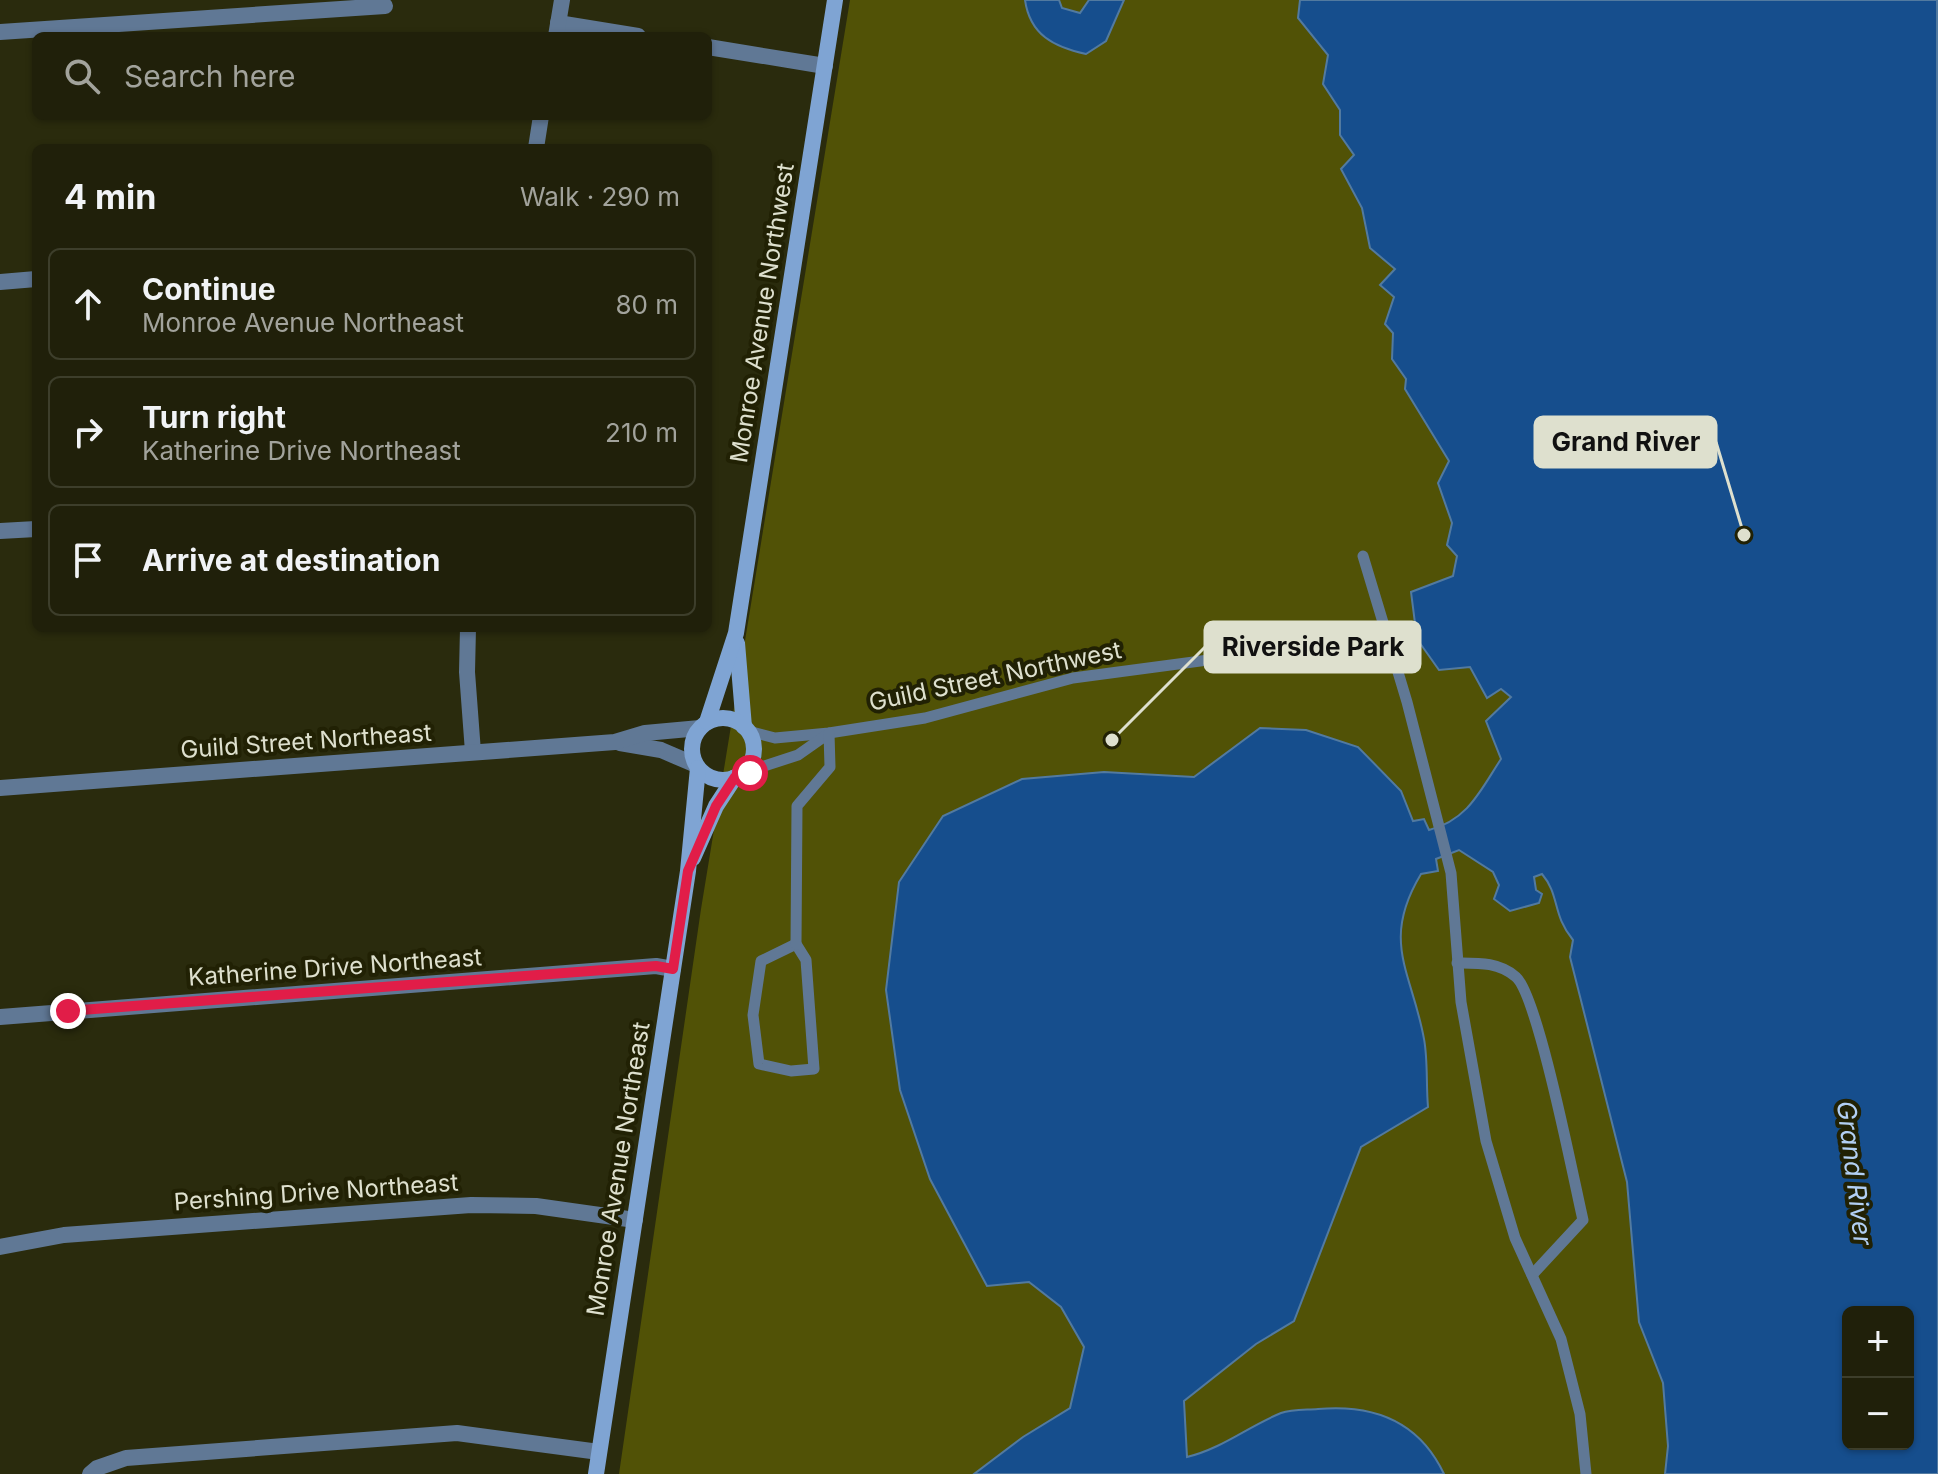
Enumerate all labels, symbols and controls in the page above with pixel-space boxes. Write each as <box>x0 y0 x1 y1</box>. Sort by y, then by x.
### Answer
search box <box>32 32 712 120</box>
icon: search <box>60 54 104 98</box>
text: Search here <box>124 58 296 94</box>
street label: Monroe Avenue Northwest <box>724 161 800 465</box>
text: 4 min <box>64 176 156 217</box>
text: Walk · 290 m <box>520 181 680 212</box>
text: Continue <box>142 271 276 307</box>
icon: ahead <box>66 282 110 326</box>
text: 80 m <box>615 289 678 320</box>
text: Monroe Avenue Northeast <box>142 307 464 338</box>
text: Turn right <box>142 399 286 435</box>
icon: right <box>66 410 110 454</box>
text: 210 m <box>605 417 678 448</box>
callout: Grand River <box>1535 417 1716 467</box>
text: Grand River <box>1552 426 1701 457</box>
text: Katherine Drive Northeast <box>142 435 461 466</box>
icon: arrive <box>66 538 110 582</box>
text: Arrive at destination <box>142 542 440 578</box>
callout: Riverside Park <box>1205 622 1420 672</box>
text: Riverside Park <box>1222 631 1404 662</box>
street label: Guild Street Northwest <box>866 635 1124 717</box>
street label: Guild Street Northeast <box>179 718 433 764</box>
route start <box>732 755 768 791</box>
street label: Katherine Drive Northeast <box>187 942 483 992</box>
route end <box>50 993 86 1029</box>
street label: Monroe Avenue Northeast <box>580 1020 656 1318</box>
water label: Grand River <box>1831 1099 1879 1248</box>
street label: Pershing Drive Northeast <box>173 1168 459 1216</box>
map controls <box>1842 1306 1914 1450</box>
button: + <box>1842 1306 1914 1378</box>
button: − <box>1842 1378 1914 1450</box>

